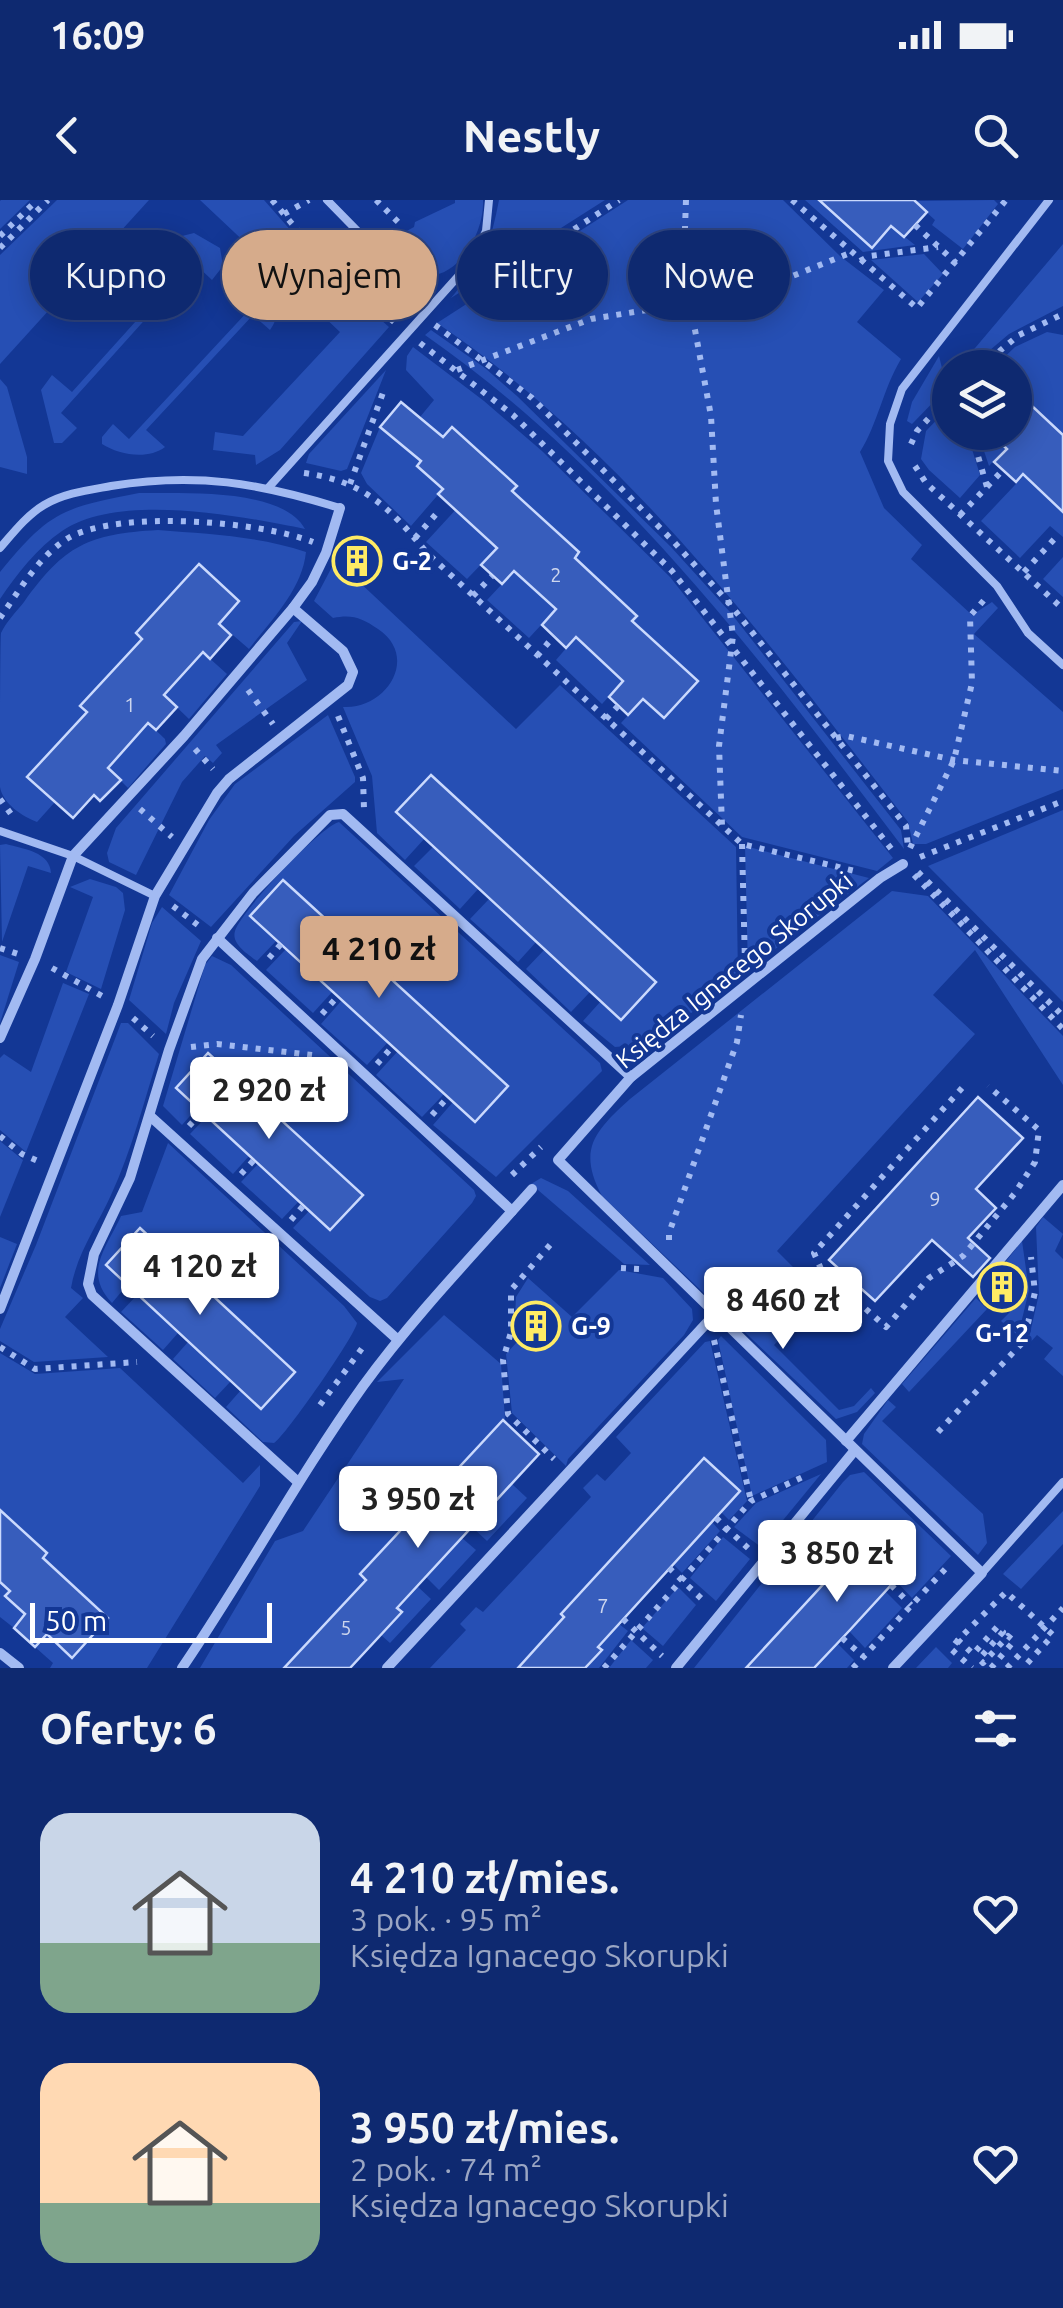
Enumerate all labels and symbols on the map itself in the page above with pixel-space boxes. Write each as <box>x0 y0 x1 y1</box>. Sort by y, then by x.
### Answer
building icon: G-2 <box>331 535 383 587</box>
place label: G-2 <box>392 547 432 575</box>
house number: 2 <box>550 563 562 586</box>
house number: 1 <box>124 693 136 716</box>
street label: Księdza Ignacego Skorupki <box>610 866 858 1074</box>
pin: 4 210 zł <box>276 916 482 1001</box>
pin: 2 920 zł <box>166 1057 372 1142</box>
house number: 9 <box>929 1187 941 1210</box>
pin: 4 120 zł <box>97 1233 303 1318</box>
building icon: G-12 <box>976 1261 1028 1313</box>
pin: 8 460 zł <box>680 1267 886 1352</box>
building icon: G-9 <box>510 1300 562 1352</box>
place label: G-9 <box>571 1312 611 1340</box>
place label: G-12 <box>975 1319 1029 1347</box>
pin: 3 950 zł <box>315 1466 521 1551</box>
pin: 3 850 zł <box>734 1520 940 1605</box>
house number: 7 <box>597 1594 609 1617</box>
scale bar <box>30 1598 272 1642</box>
house number: 5 <box>340 1616 352 1639</box>

